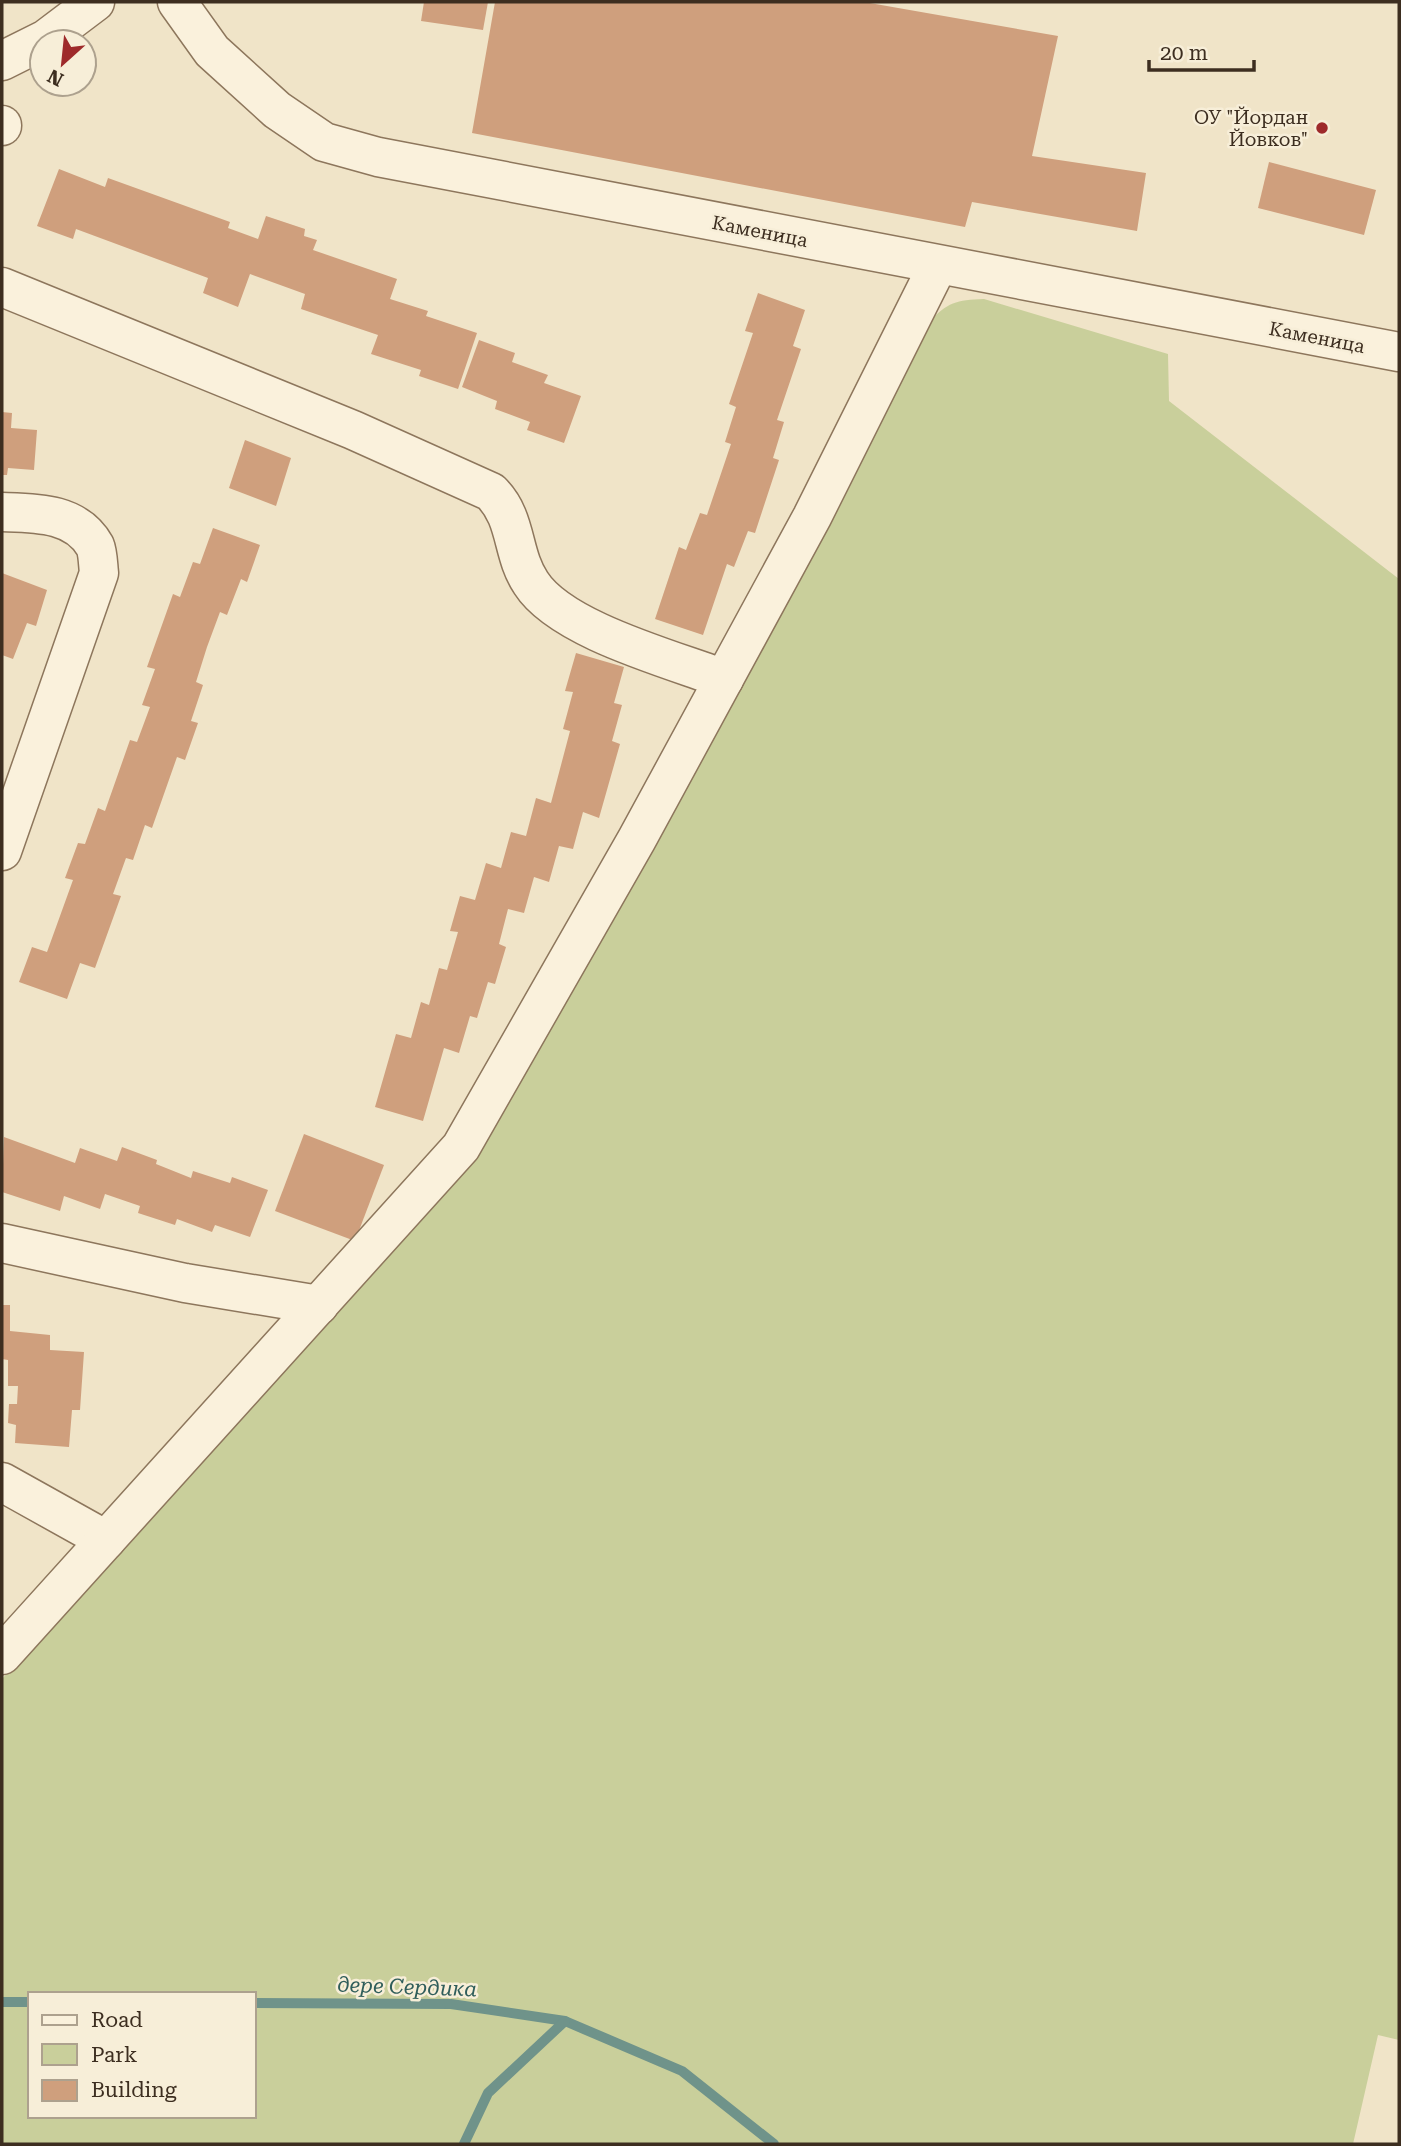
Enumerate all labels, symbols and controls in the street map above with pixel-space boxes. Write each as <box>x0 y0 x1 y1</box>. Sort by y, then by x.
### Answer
north arrow <box>28 28 98 98</box>
scale bar <box>1149 28 1254 72</box>
text: 20 m <box>1160 41 1208 65</box>
text: N <box>43 64 67 91</box>
place label: ОУ "Йордан Йовков" <box>1194 106 1308 151</box>
marker: ОУ "Йордан Йовков" <box>1314 120 1330 136</box>
street label: Каменица <box>710 211 811 252</box>
street label: Каменица <box>1267 317 1368 358</box>
water label: дере Сердика <box>337 1973 477 2001</box>
legend <box>28 1992 256 2118</box>
text: Road <box>91 2008 143 2032</box>
text: Park <box>91 2043 137 2067</box>
text: Building <box>91 2078 177 2102</box>

